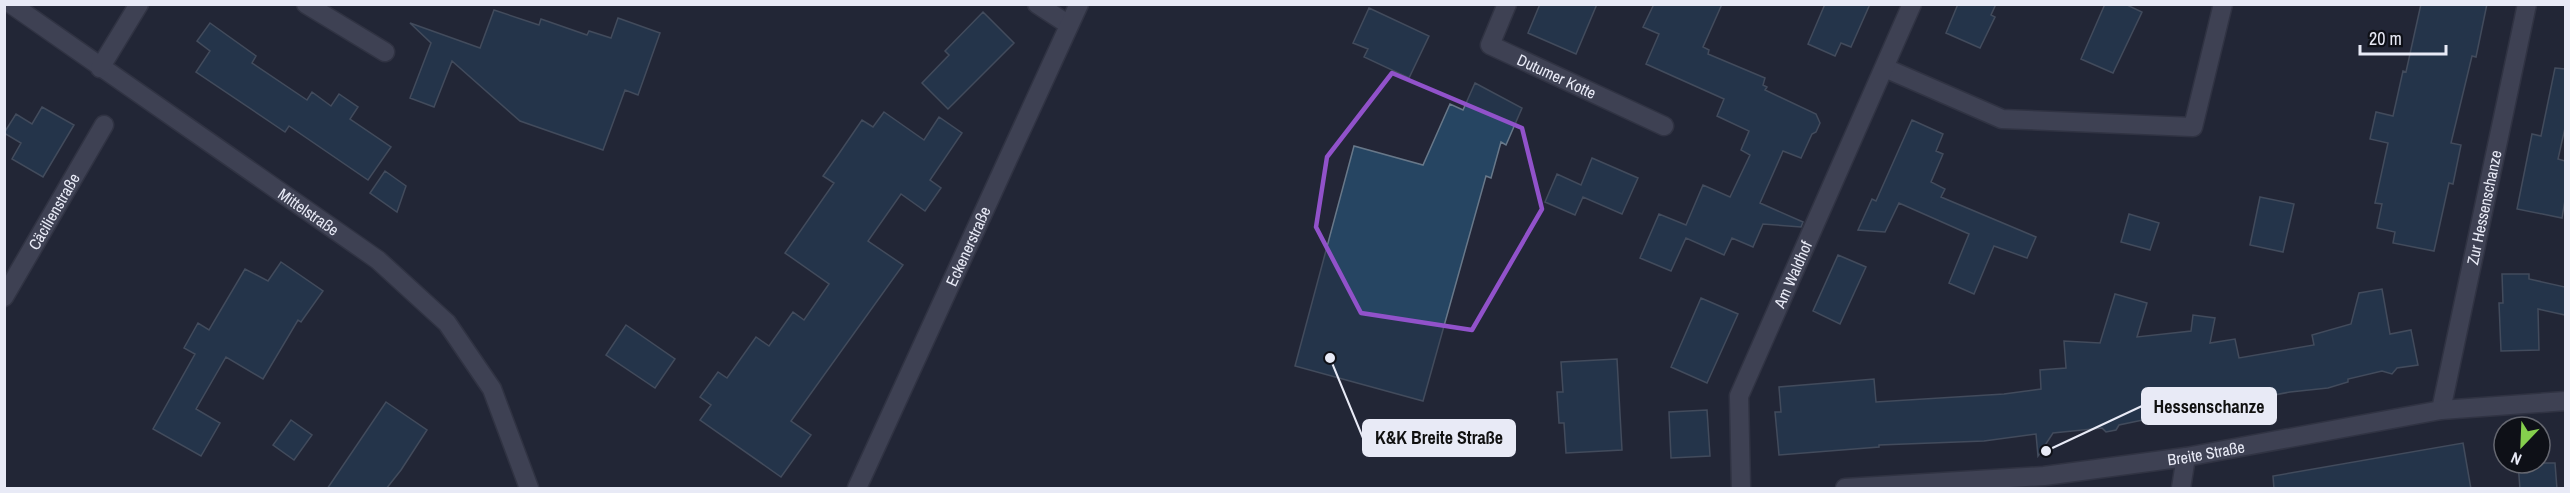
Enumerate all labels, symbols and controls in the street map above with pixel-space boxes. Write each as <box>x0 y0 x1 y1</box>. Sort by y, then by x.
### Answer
scale bar <box>2360 18 2446 56</box>
text: 20 m <box>2369 26 2402 51</box>
street label: Dutumer Kotte <box>1514 48 1600 104</box>
street label: Zur Hessenschanze <box>2461 148 2507 267</box>
street label: Cäcilienstraße <box>23 169 85 254</box>
street label: Mittelstraße <box>274 183 343 241</box>
street label: Eckenerstraße <box>940 203 996 290</box>
street label: Am Waldhof <box>1768 237 1817 312</box>
callout: Hessenschanze <box>2142 388 2276 424</box>
text: Hessenschanze <box>2154 394 2264 419</box>
north arrow <box>2492 415 2552 475</box>
callout: K&K Breite Straße <box>1363 420 1515 456</box>
text: K&K Breite Straße <box>1375 425 1503 450</box>
street label: Breite Straße <box>2166 435 2246 470</box>
text: N <box>2507 447 2525 471</box>

